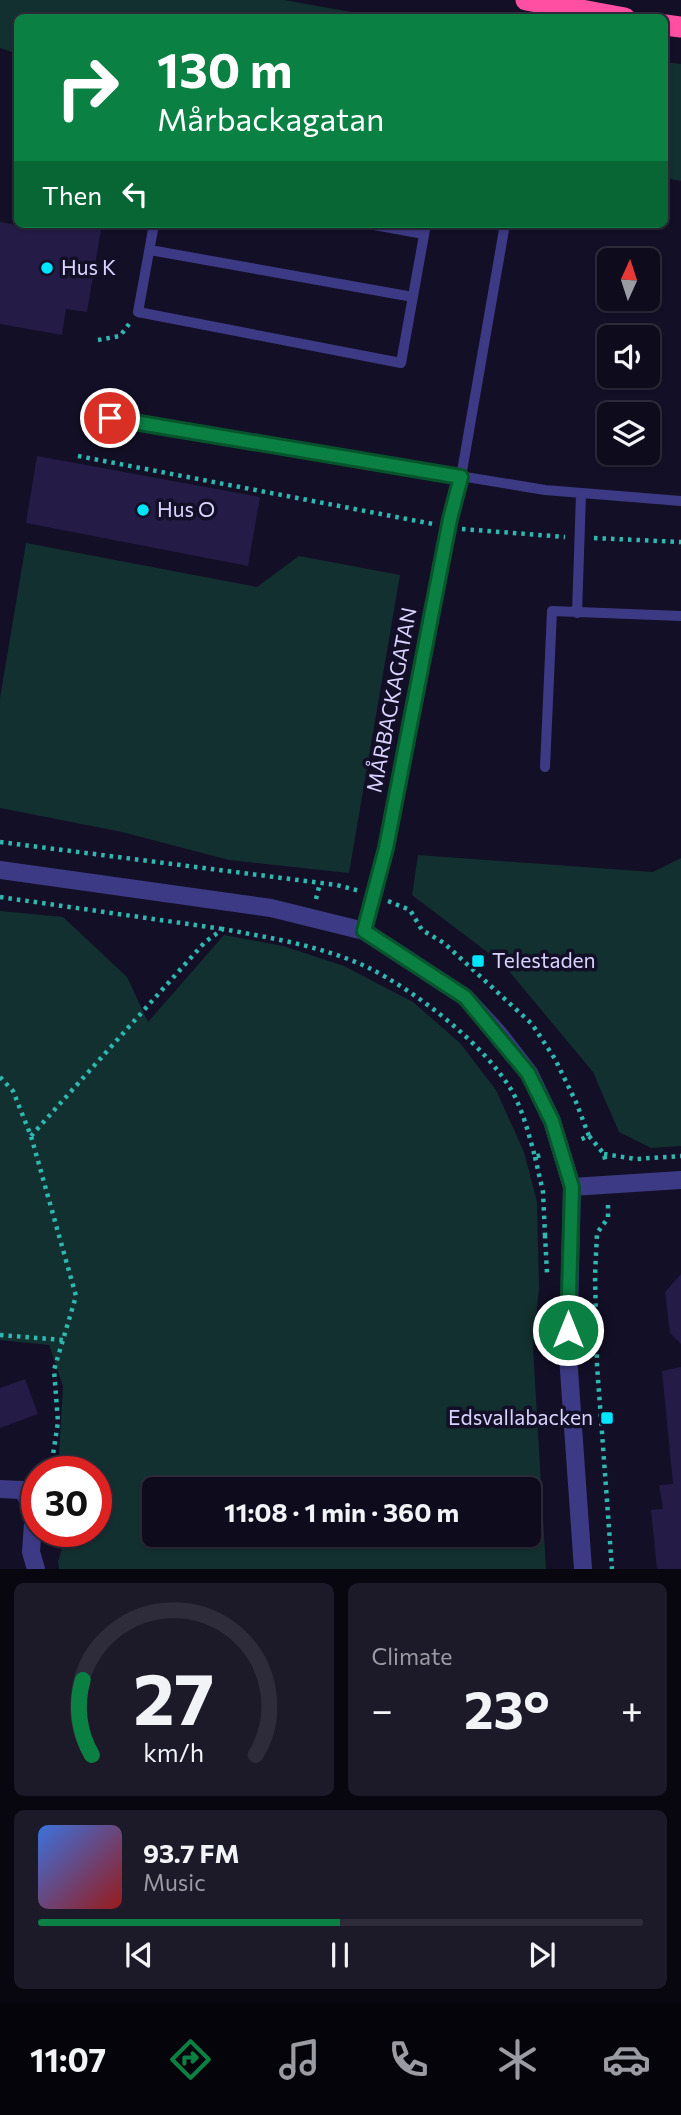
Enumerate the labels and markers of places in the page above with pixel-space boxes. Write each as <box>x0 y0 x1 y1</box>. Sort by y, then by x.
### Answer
place label: Hus K <box>61 254 116 279</box>
marker: Hus K <box>39 260 55 276</box>
pin <box>80 388 140 448</box>
place label: Hus O <box>157 496 215 521</box>
marker: Hus O <box>135 502 151 518</box>
place label: Telestaden <box>492 947 596 972</box>
marker: Telestaden <box>470 953 486 969</box>
place label: Edsvallabacken <box>448 1404 593 1429</box>
marker: Edsvallabacken <box>599 1410 615 1426</box>

